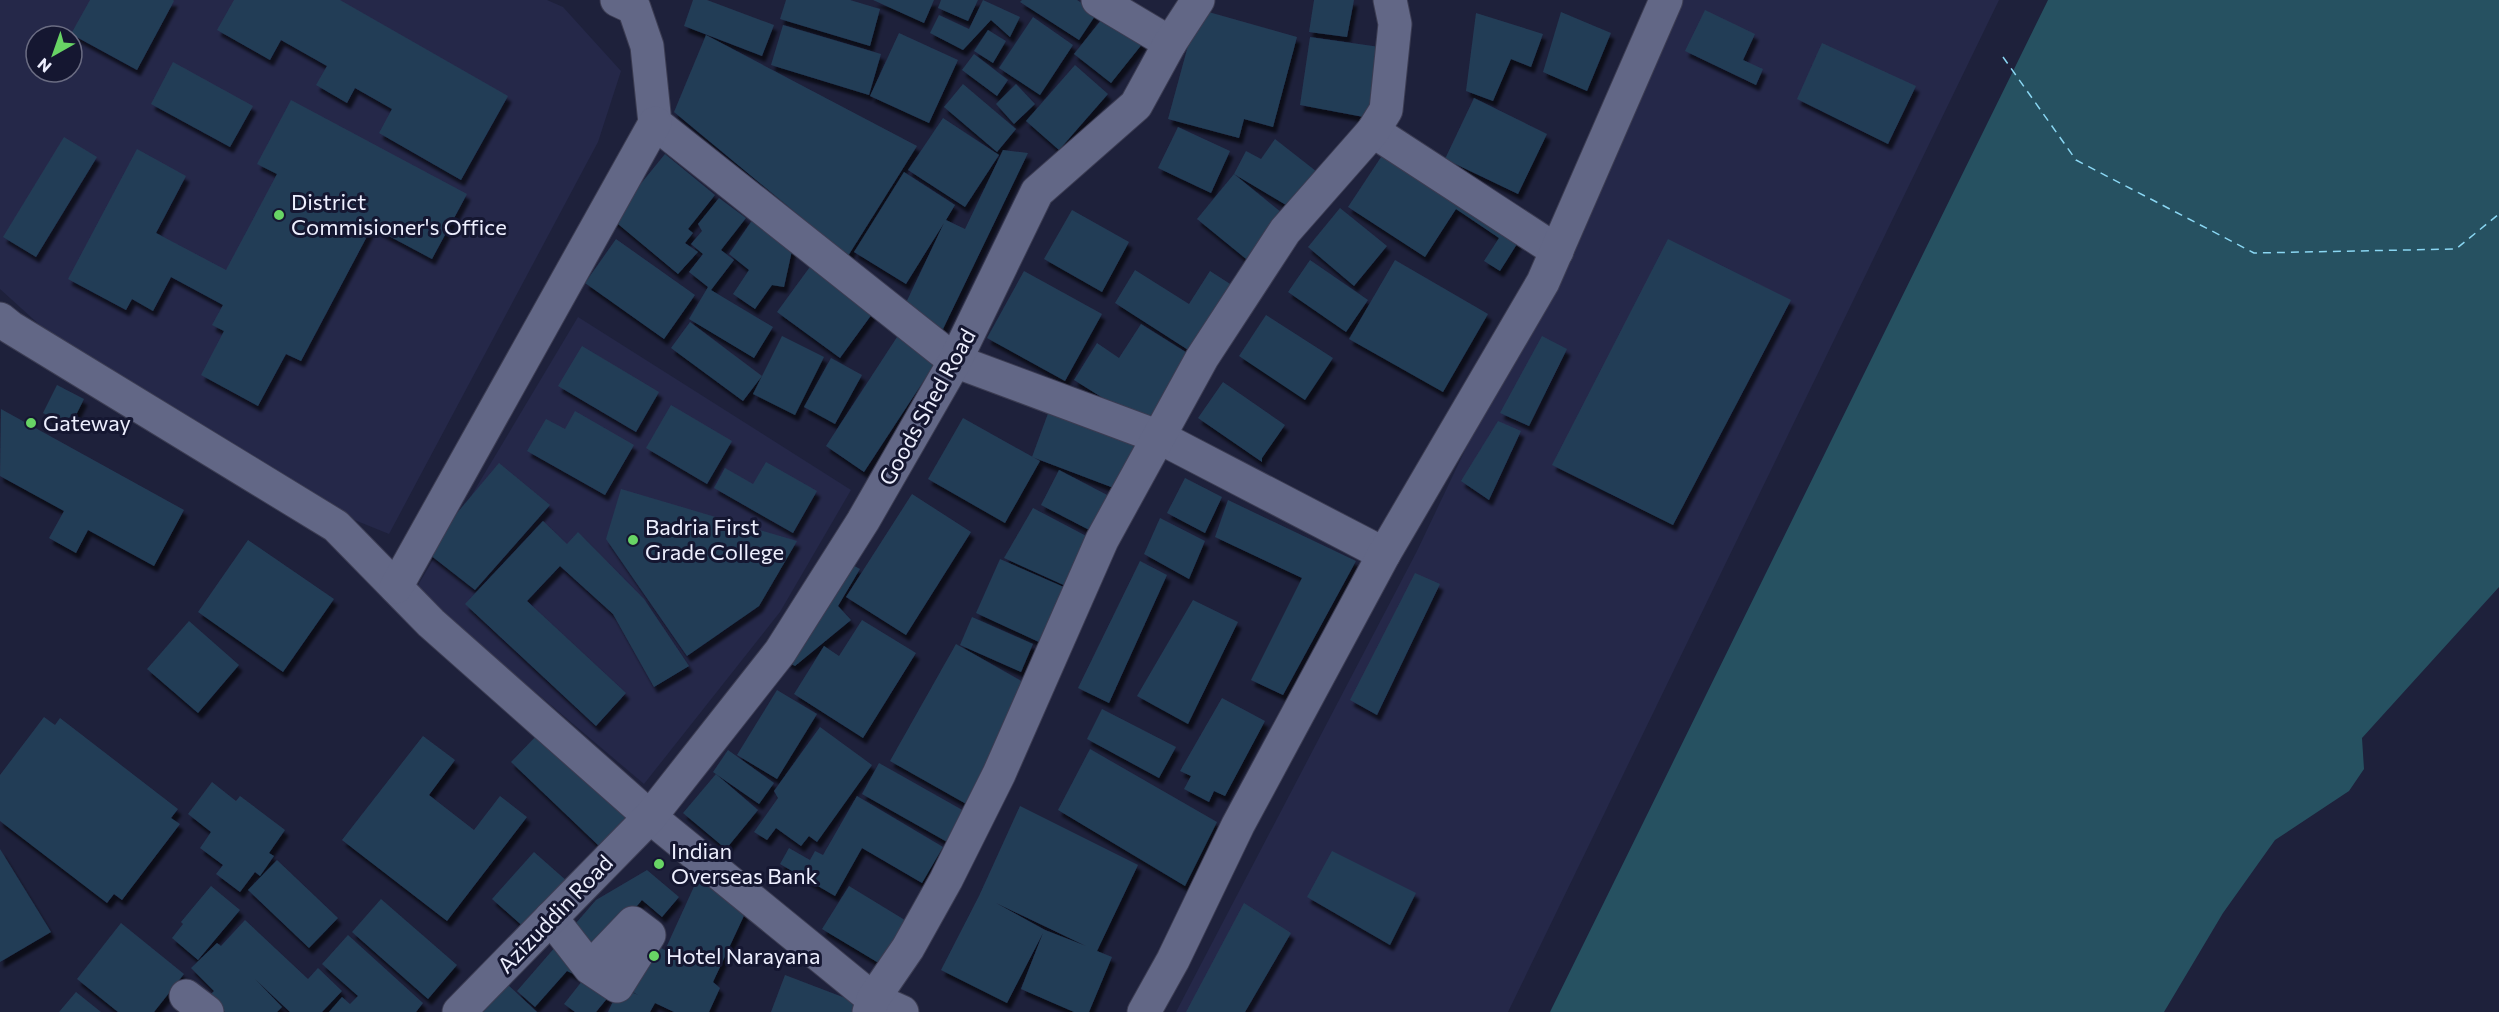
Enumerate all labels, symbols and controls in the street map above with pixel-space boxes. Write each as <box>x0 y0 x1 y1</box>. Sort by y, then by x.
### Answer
north arrow <box>24 24 84 84</box>
text: N <box>33 55 55 77</box>
place label: District Commisioner's Office <box>291 188 507 240</box>
marker: District Commisioner's Office <box>272 208 286 222</box>
street label: Goods Shed Road <box>872 324 981 490</box>
place label: Gateway <box>43 409 131 436</box>
marker: Gateway <box>24 416 38 430</box>
place label: Badria First Grade College <box>645 513 784 565</box>
marker: Badria First Grade College <box>626 533 640 547</box>
place label: Indian Overseas Bank <box>671 837 818 889</box>
street label: Azizuddin Road <box>491 849 618 979</box>
marker: Indian Overseas Bank <box>652 857 666 871</box>
place label: Hotel Narayana <box>666 942 820 969</box>
marker: Hotel Narayana <box>647 949 661 963</box>

